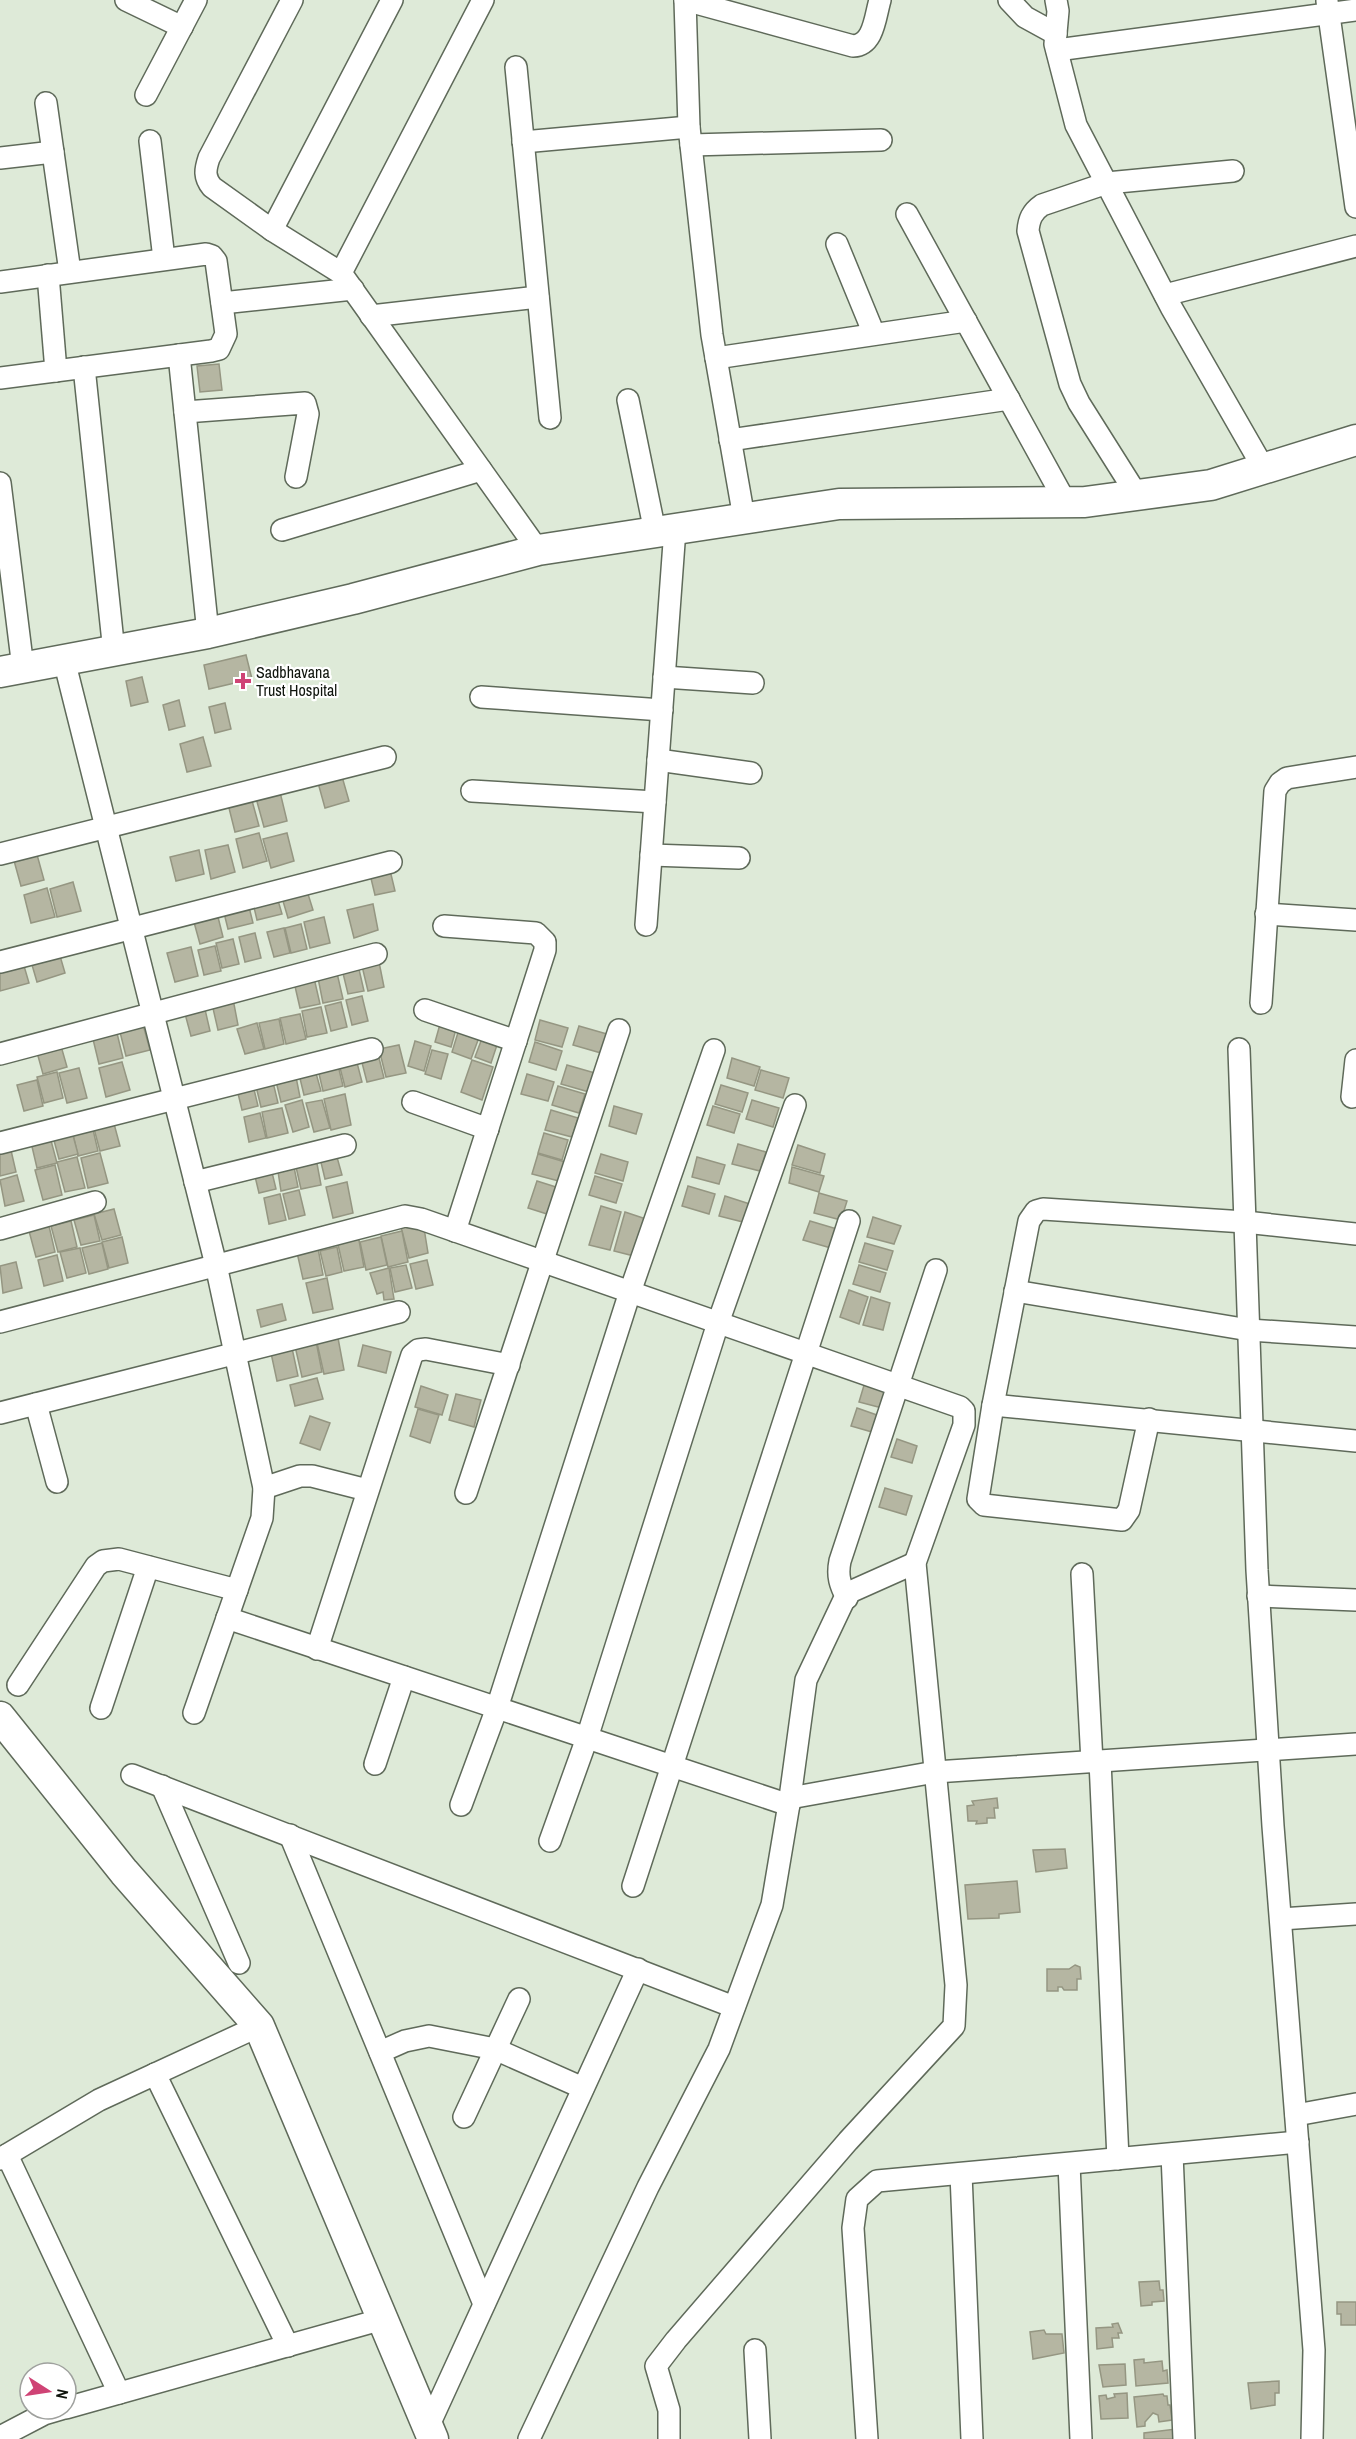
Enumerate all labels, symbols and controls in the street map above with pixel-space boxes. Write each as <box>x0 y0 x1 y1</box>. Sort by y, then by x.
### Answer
place label: Sadbhavana Trust Hospital <box>256 661 337 701</box>
marker: Sadbhavana Trust Hospital <box>234 672 252 690</box>
north arrow <box>18 2361 78 2421</box>
text: N <box>51 2387 74 2401</box>

